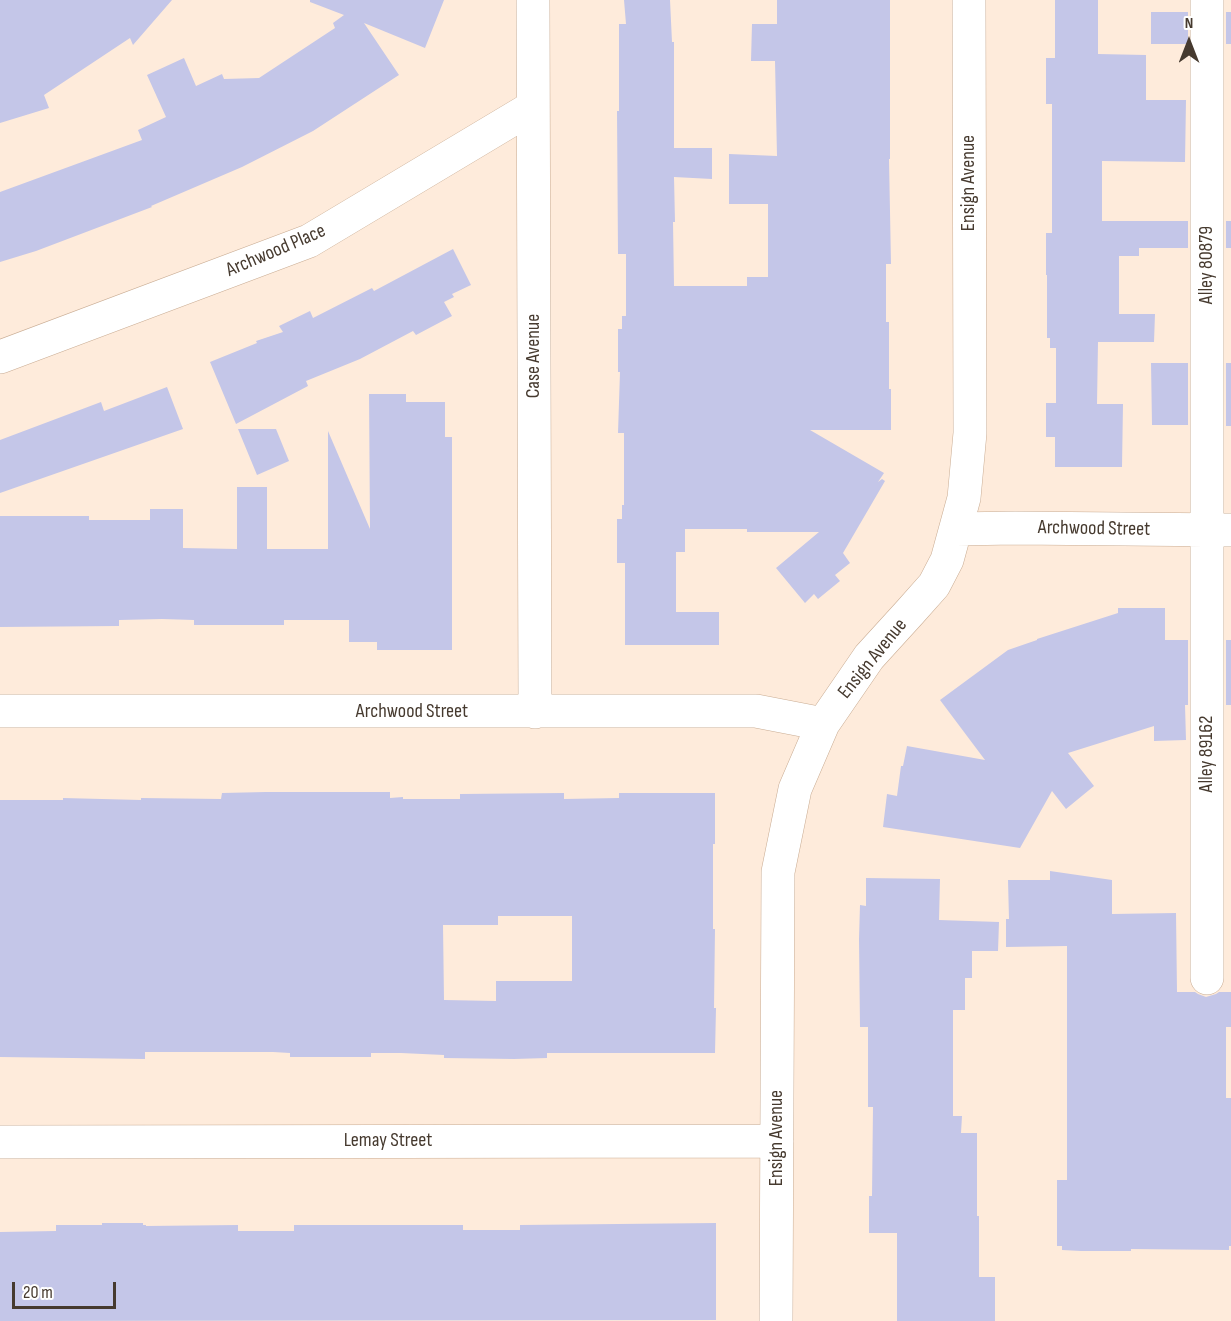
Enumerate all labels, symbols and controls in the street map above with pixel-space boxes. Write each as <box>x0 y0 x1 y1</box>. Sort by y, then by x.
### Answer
north arrow <box>1159 12 1219 72</box>
text: N <box>1185 14 1193 33</box>
street label: Ensign Avenue <box>957 135 981 231</box>
street label: Archwood Place <box>223 219 329 283</box>
street label: Alley 80879 <box>1195 226 1219 304</box>
street label: Case Avenue <box>522 314 546 398</box>
street label: Archwood Street <box>1038 516 1150 542</box>
street label: Ensign Avenue <box>833 614 913 704</box>
street label: Archwood Street <box>356 700 468 724</box>
street label: Alley 89162 <box>1195 716 1219 792</box>
street label: Ensign Avenue <box>765 1090 789 1186</box>
street label: Lemay Street <box>344 1129 432 1153</box>
scale bar <box>15 1270 118 1308</box>
text: 20 m <box>23 1282 53 1303</box>

